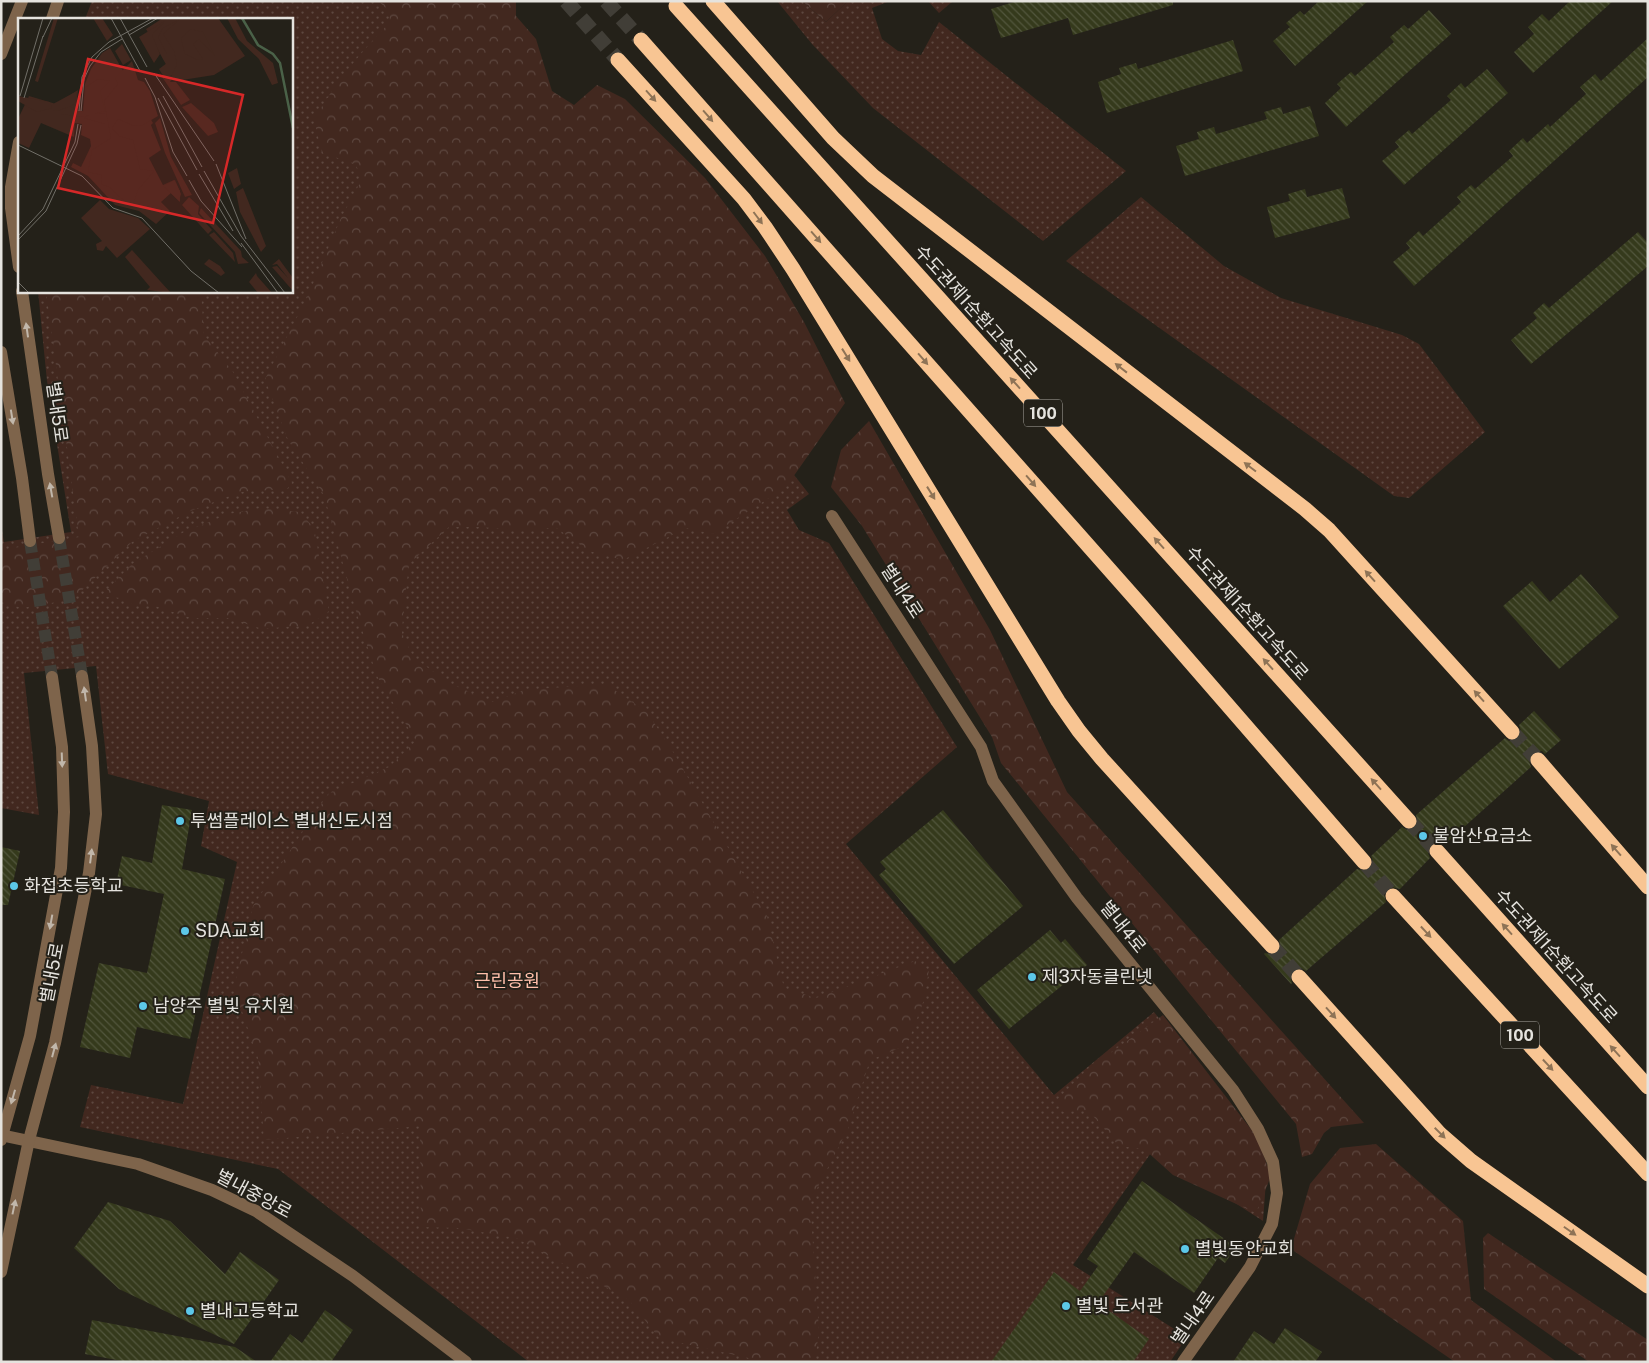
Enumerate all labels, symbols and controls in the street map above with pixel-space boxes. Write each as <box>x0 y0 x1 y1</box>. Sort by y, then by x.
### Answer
inset map <box>18 18 292 292</box>
one-way arrow <box>645 89 657 101</box>
one-way arrow <box>702 109 714 121</box>
one-way arrow <box>753 211 764 224</box>
one-way arrow <box>810 231 821 244</box>
street label: 수도권제1순환고속도로 <box>911 240 1042 383</box>
one-way arrow <box>23 321 31 337</box>
one-way arrow <box>841 348 850 361</box>
one-way arrow <box>917 353 929 365</box>
one-way arrow <box>1114 363 1128 373</box>
one-way arrow <box>1009 377 1021 389</box>
street label: 별내5로 <box>43 380 72 444</box>
road number: 100 <box>1024 399 1062 426</box>
one-way arrow <box>8 410 16 426</box>
one-way arrow <box>1244 461 1257 472</box>
one-way arrow <box>1025 474 1037 486</box>
one-way arrow <box>46 482 54 498</box>
one-way arrow <box>926 487 935 500</box>
one-way arrow <box>1153 537 1165 549</box>
street label: 수도권제1순환고속도로 <box>1182 541 1313 684</box>
street label: 별내4로 <box>877 559 928 622</box>
one-way arrow <box>1364 570 1376 582</box>
one-way arrow <box>1262 658 1274 670</box>
one-way arrow <box>81 686 89 702</box>
one-way arrow <box>1473 690 1485 702</box>
one-way arrow <box>59 753 67 769</box>
one-way arrow <box>1370 779 1382 791</box>
place label: 투썸플레이스 별내신도시점 <box>190 810 393 831</box>
marker: 투썸플레이스 별내신도시점 <box>174 815 186 827</box>
place label: 불암산요금소 <box>1433 825 1532 846</box>
marker: 불암산요금소 <box>1417 830 1429 842</box>
one-way arrow <box>1610 845 1622 857</box>
one-way arrow <box>87 847 95 863</box>
place label: 화접초등학교 <box>24 875 123 896</box>
marker: 화접초등학교 <box>8 880 20 892</box>
street label: 수도권제1순환고속도로 <box>1491 884 1622 1027</box>
street label: 별내4로 <box>1096 896 1151 957</box>
one-way arrow <box>47 914 55 930</box>
place label: SDA교회 <box>195 920 265 941</box>
one-way arrow <box>1501 924 1513 936</box>
marker: SDA교회 <box>179 925 191 937</box>
one-way arrow <box>1420 926 1432 938</box>
street label: 별내5로 <box>35 941 68 1005</box>
place label: 제3자동클린넷 <box>1042 966 1153 987</box>
park label: 근린공원 <box>474 970 540 991</box>
marker: 제3자동클린넷 <box>1026 971 1038 983</box>
place label: 남양주 별빛 유치원 <box>153 995 294 1016</box>
marker: 남양주 별빛 유치원 <box>137 1000 149 1012</box>
one-way arrow <box>1325 1006 1337 1018</box>
road number: 100 <box>1501 1022 1539 1048</box>
one-way arrow <box>50 1042 58 1057</box>
one-way arrow <box>1609 1045 1621 1057</box>
one-way arrow <box>1542 1058 1554 1070</box>
one-way arrow <box>9 1090 17 1105</box>
one-way arrow <box>1434 1127 1446 1139</box>
street label: 별내중앙로 <box>213 1165 296 1222</box>
one-way arrow <box>11 1199 19 1215</box>
one-way arrow <box>1563 1226 1577 1236</box>
place label: 별빛동안교회 <box>1195 1238 1294 1259</box>
marker: 별빛동안교회 <box>1179 1243 1191 1255</box>
street label: 별내4로 <box>1166 1287 1219 1349</box>
place label: 별빛 도서관 <box>1076 1295 1164 1316</box>
place label: 별내고등학교 <box>200 1300 299 1321</box>
marker: 별빛 도서관 <box>1060 1300 1072 1312</box>
marker: 별내고등학교 <box>184 1305 196 1317</box>

